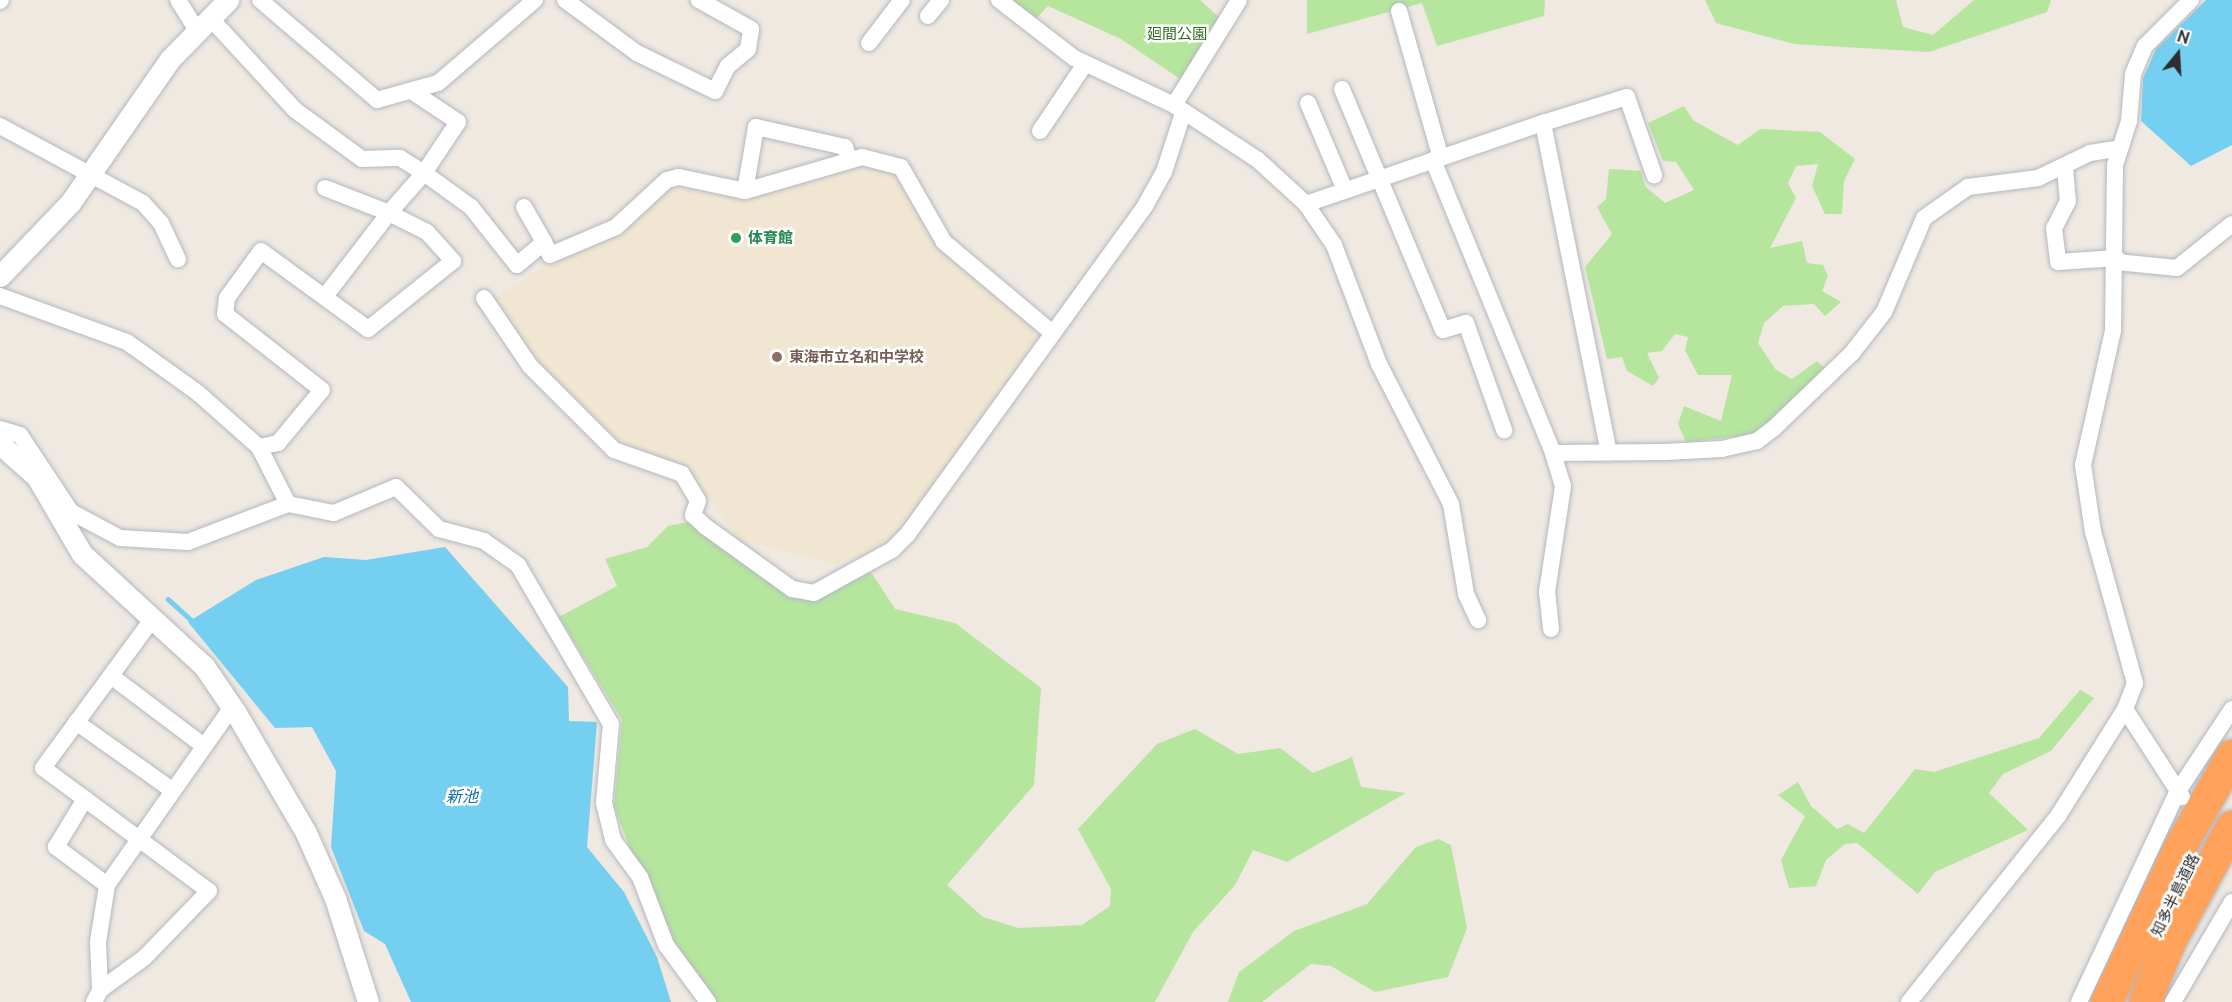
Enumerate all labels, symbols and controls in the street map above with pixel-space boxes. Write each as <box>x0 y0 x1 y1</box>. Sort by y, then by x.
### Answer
north arrow <box>2148 24 2208 84</box>
park label: 廻間公園 <box>1147 25 1207 43</box>
text: N <box>2175 26 2192 47</box>
place label: 体育館 <box>748 229 793 247</box>
marker: 体育館 <box>729 231 743 245</box>
place label: 東海市立名和中学校 <box>789 348 924 366</box>
marker: 東海市立名和中学校 <box>770 350 784 364</box>
water label: 新池 <box>446 786 478 806</box>
street label: 知多半島道路 <box>2147 851 2203 939</box>

